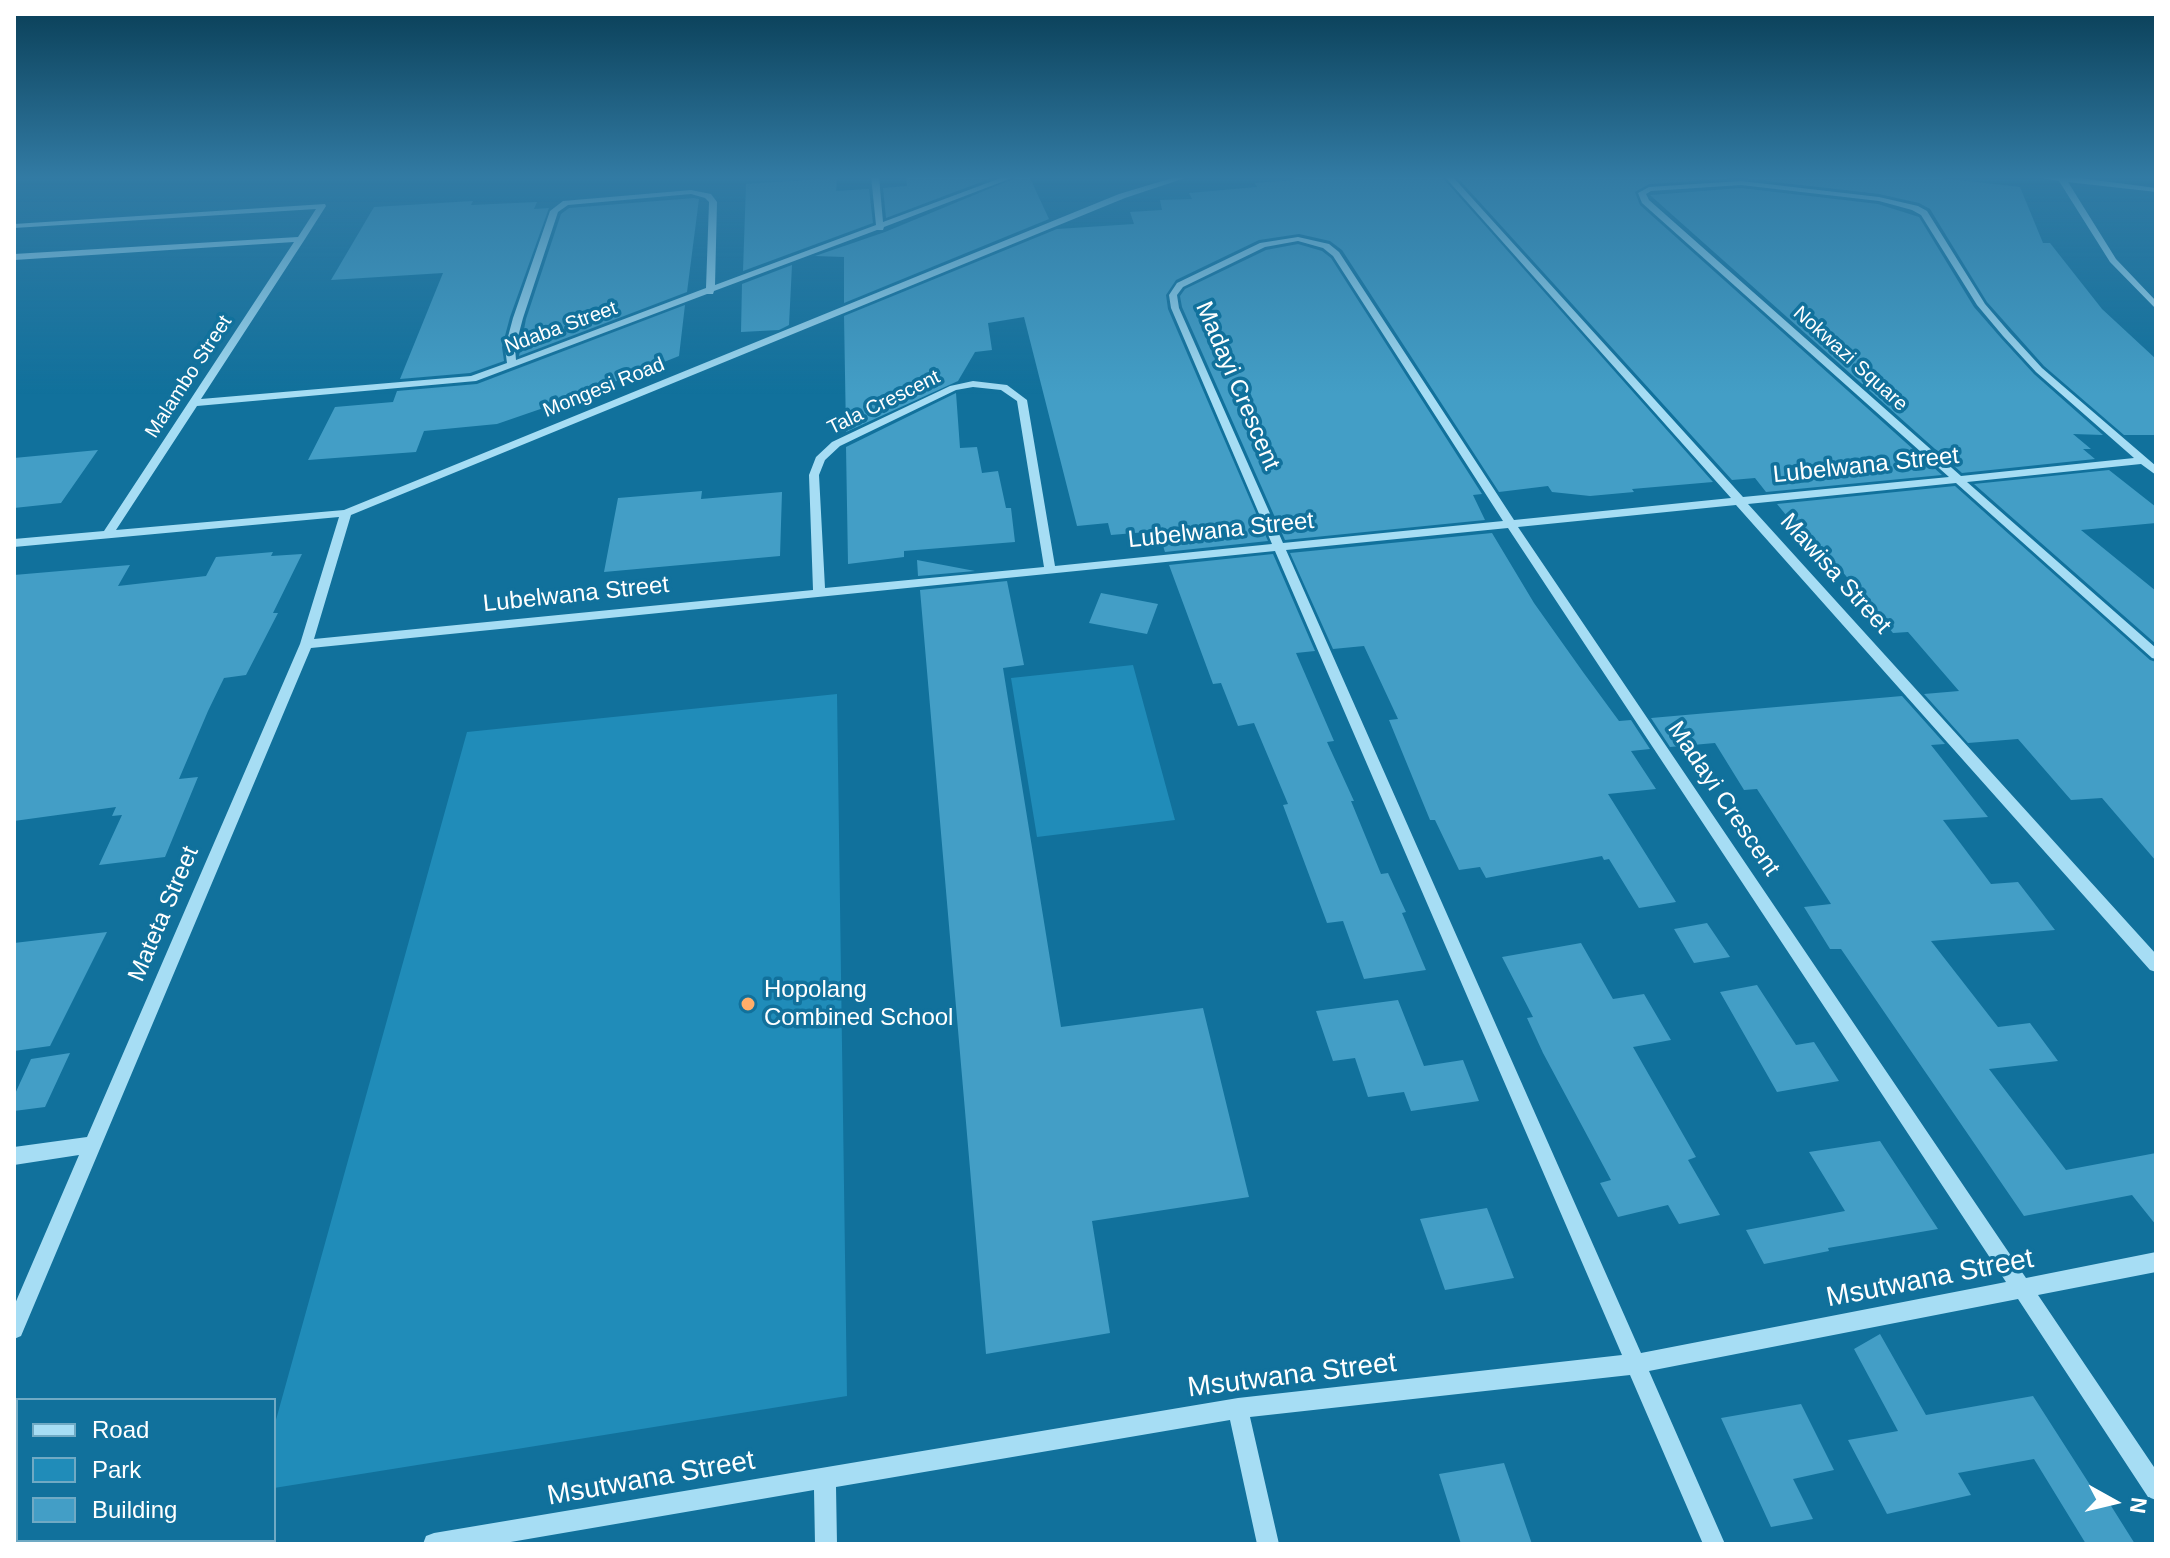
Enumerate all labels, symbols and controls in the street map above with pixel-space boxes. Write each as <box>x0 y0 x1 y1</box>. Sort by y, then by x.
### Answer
street label: Ndaba Street <box>502 297 620 359</box>
street label: Madayi Crescent <box>1189 297 1285 475</box>
street label: Nokwazi Square <box>1788 301 1912 417</box>
street label: Malambo Street <box>140 311 238 443</box>
street label: Mongesi Road <box>540 353 668 423</box>
street label: Tala Crescent <box>824 365 944 441</box>
street label: Lubelwana Street <box>1772 442 1960 490</box>
street label: Lubelwana Street <box>1127 507 1315 555</box>
street label: Mawisa Street <box>1773 508 1897 640</box>
street label: Lubelwana Street <box>482 571 670 619</box>
street label: Madayi Crescent <box>1661 716 1785 882</box>
street label: Mateta Street <box>123 842 205 986</box>
place label: Hopolang Combined School <box>764 976 953 1032</box>
marker: Hopolang Combined School <box>739 995 757 1013</box>
street label: Msutwana Street <box>1824 1242 2036 1316</box>
street label: Msutwana Street <box>1186 1347 1398 1405</box>
legend <box>16 1398 276 1542</box>
text: Road <box>92 1416 149 1443</box>
street label: Msutwana Street <box>545 1444 757 1514</box>
text: Park <box>92 1456 141 1483</box>
north arrow <box>2074 1462 2154 1542</box>
text: Building <box>92 1496 177 1523</box>
text: N <box>2125 1496 2152 1515</box>

